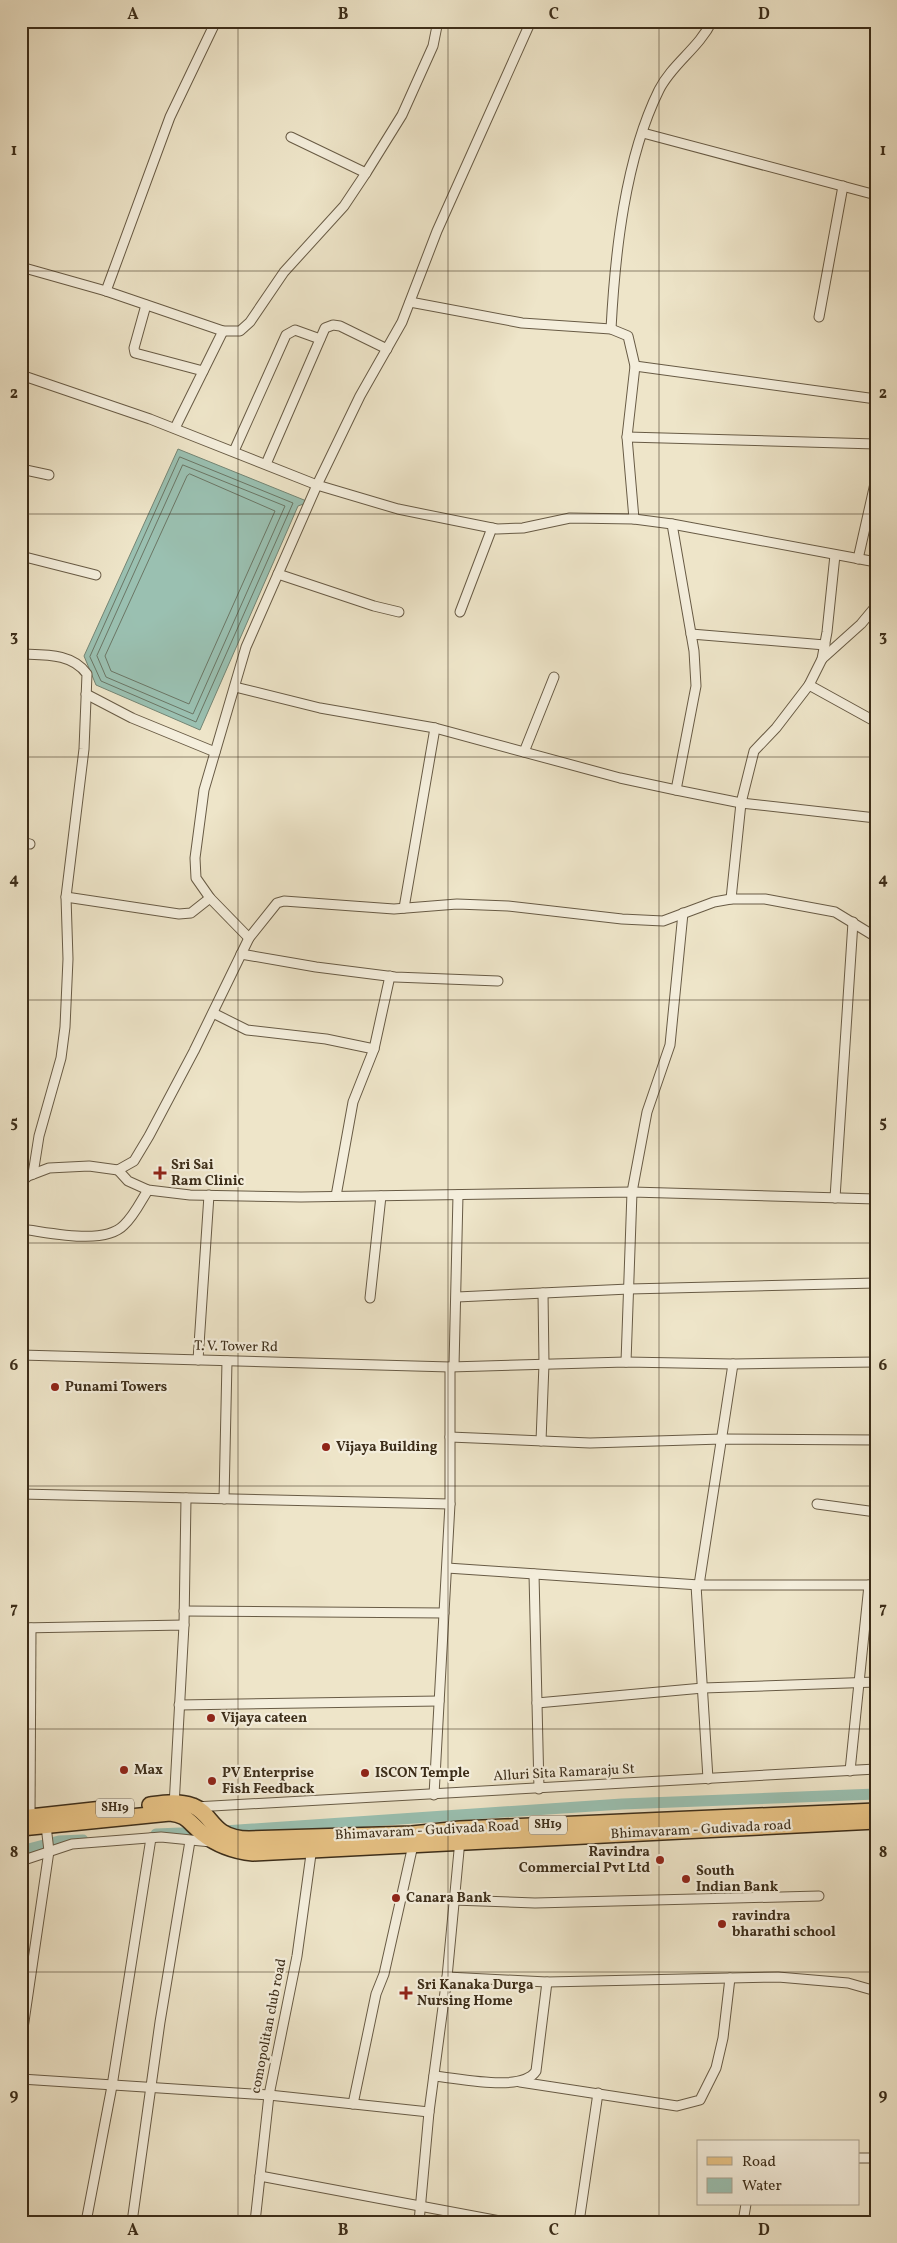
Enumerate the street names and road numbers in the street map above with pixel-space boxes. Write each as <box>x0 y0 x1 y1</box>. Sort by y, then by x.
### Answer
street label: T. V. Tower Rd <box>194 1337 278 1357</box>
street label: Alluri Sita Ramaraju St <box>493 1760 635 1786</box>
road number: SH19 <box>96 1799 134 1818</box>
road number: SH19 <box>529 1816 567 1834</box>
street label: Bhimavaram - Gudivada road <box>610 1816 792 1844</box>
street label: Bhimavaram - Gudivada Road <box>334 1817 520 1845</box>
street label: comopolitan club road <box>247 1957 291 2095</box>

